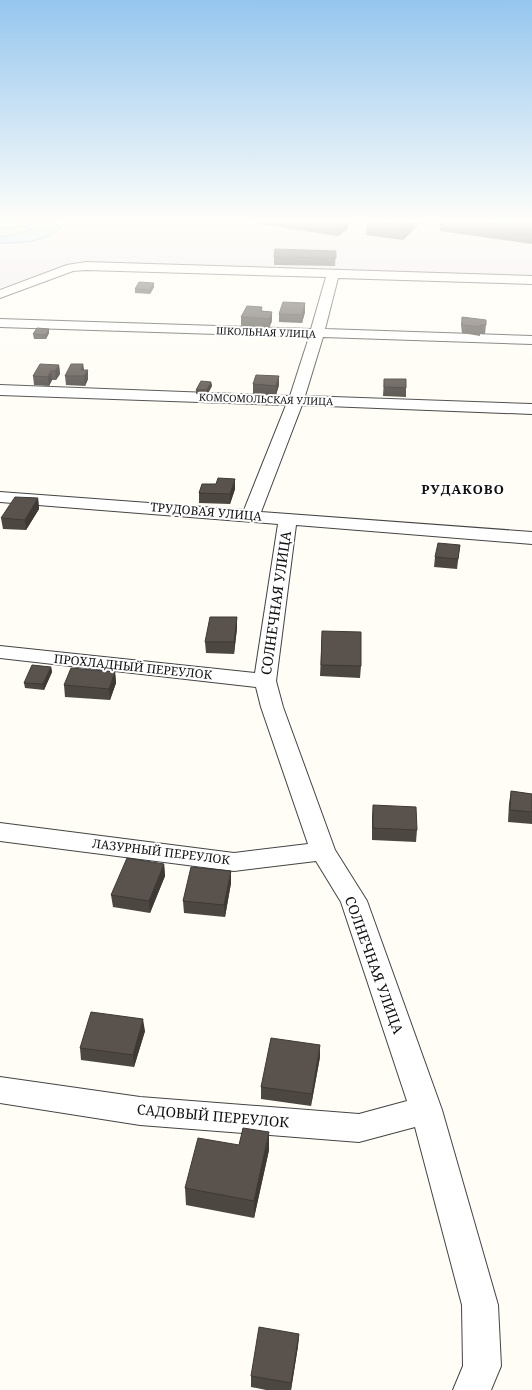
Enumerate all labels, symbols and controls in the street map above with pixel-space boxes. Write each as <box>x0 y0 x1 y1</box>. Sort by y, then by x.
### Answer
street label: ШКОЛЬНАЯ УЛИЦА <box>216 323 317 341</box>
street label: КОМСОМОЛЬСКАЯ УЛИЦА <box>199 390 334 408</box>
district label: РУДАКОВО <box>421 480 505 498</box>
street label: ТРУДОВАЯ УЛИЦА <box>150 498 263 525</box>
street label: СОЛНЕЧНАЯ УЛИЦА <box>256 530 295 676</box>
street label: ПРОХЛАДНЫЙ ПЕРЕУЛОК <box>53 650 213 683</box>
street label: ЛАЗУРНЫЙ ПЕРЕУЛОК <box>91 835 231 868</box>
street label: СОЛНЕЧНАЯ УЛИЦА <box>341 893 408 1036</box>
street label: САДОВЫЙ ПЕРЕУЛОК <box>136 1099 290 1132</box>

